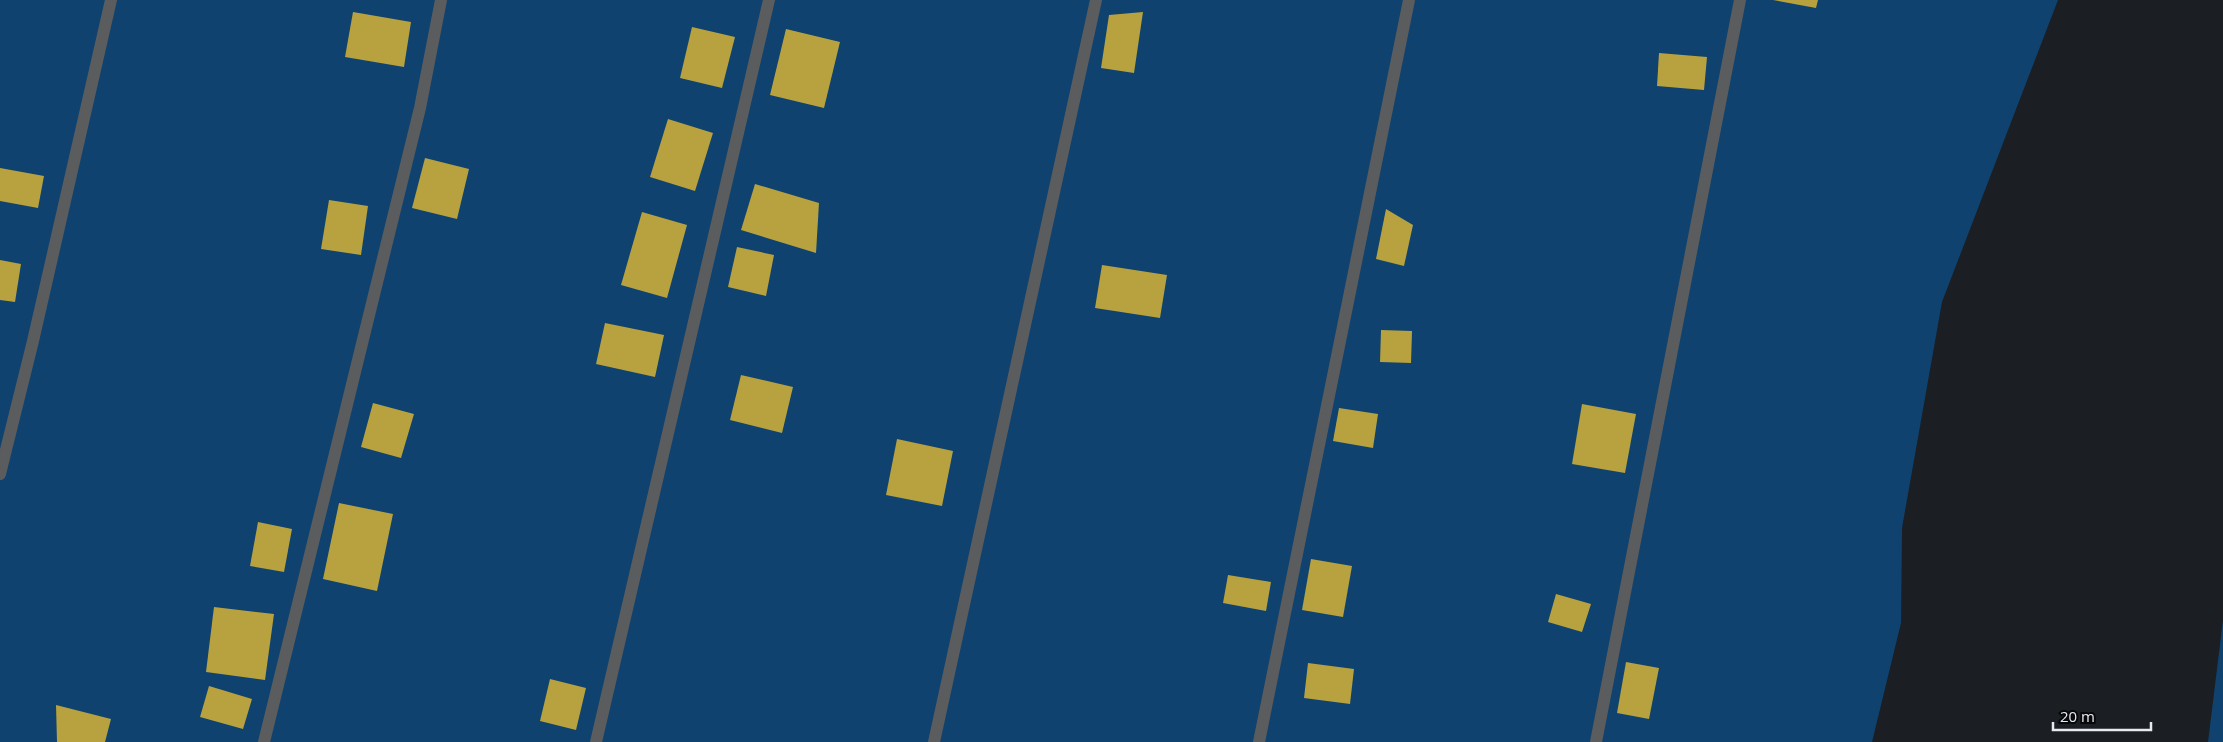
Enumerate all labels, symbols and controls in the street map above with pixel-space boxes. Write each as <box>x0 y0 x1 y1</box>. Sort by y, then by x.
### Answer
scale bar <box>2053 700 2150 732</box>
text: 20 m <box>2060 706 2095 726</box>

